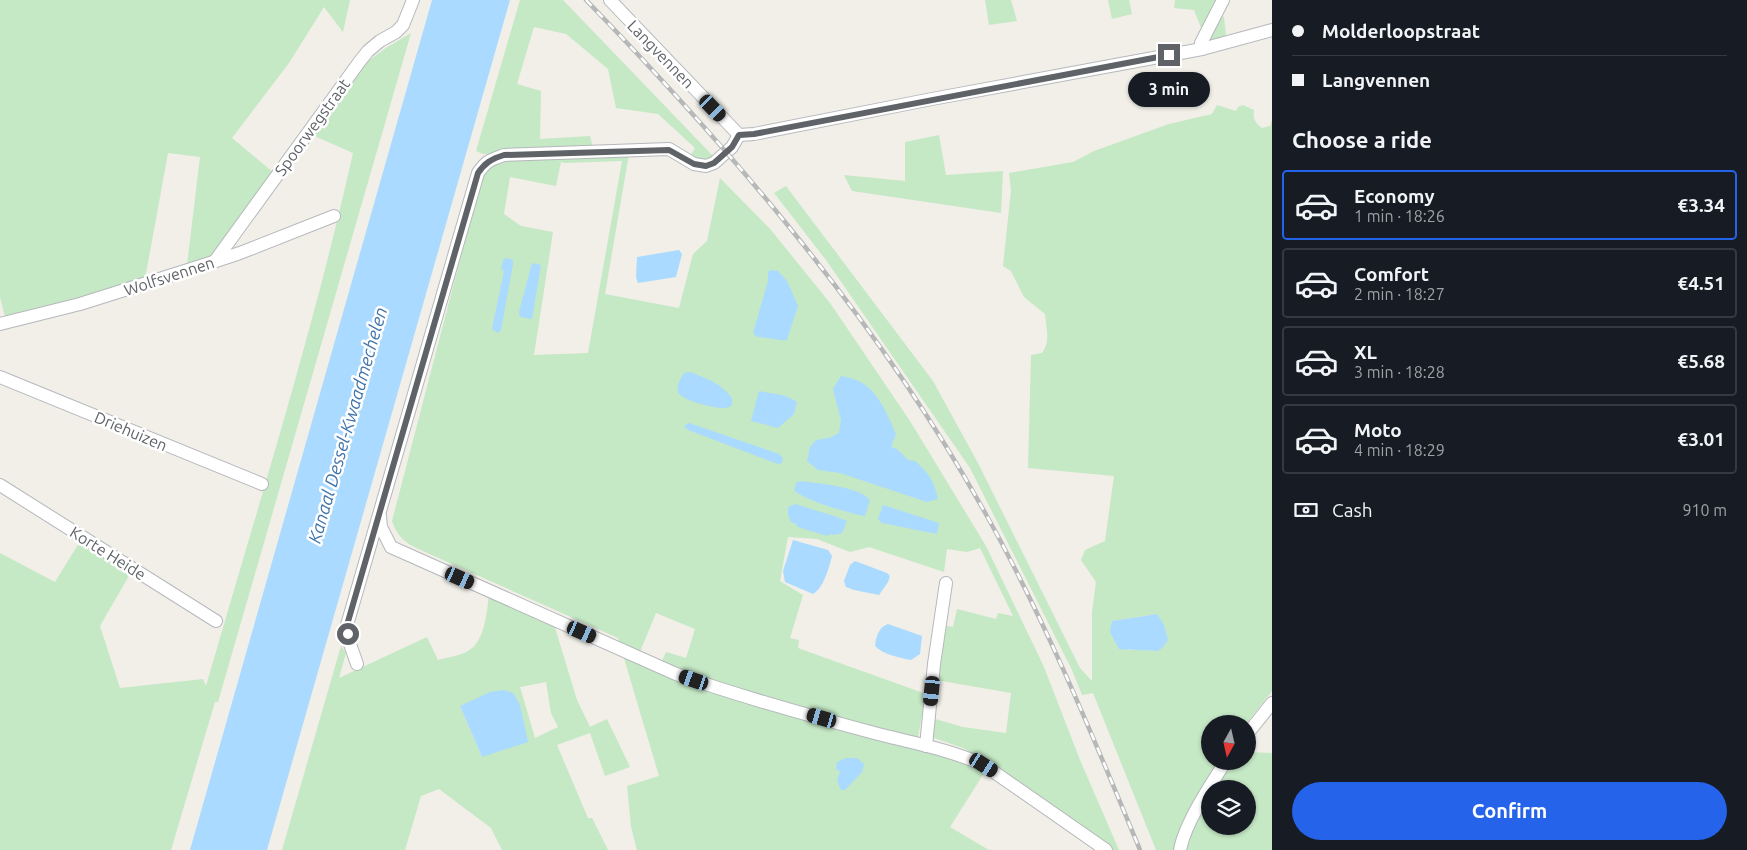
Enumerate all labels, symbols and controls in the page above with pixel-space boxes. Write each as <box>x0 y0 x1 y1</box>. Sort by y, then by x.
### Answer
street label: Langvennen <box>624 16 698 92</box>
text: Molderloopstraat <box>1322 20 1480 42</box>
route end <box>1158 44 1180 66</box>
text: Langvennen <box>1322 69 1430 91</box>
callout: 3 min <box>1128 72 1210 108</box>
street label: Spoorwegstraat <box>271 74 354 179</box>
text: 3 min <box>1149 80 1189 98</box>
car <box>697 92 728 124</box>
text: Choose a ride <box>1292 127 1432 152</box>
icon: car <box>1294 183 1339 228</box>
text: Economy <box>1354 185 1435 207</box>
text: €3.34 <box>1677 194 1725 216</box>
text: 1 min · 18:26 <box>1354 207 1445 225</box>
street label: Wolfsvennen <box>122 253 216 299</box>
icon: car <box>1294 261 1339 306</box>
text: Comfort <box>1354 263 1429 285</box>
text: €4.51 <box>1677 272 1725 294</box>
text: 2 min · 18:27 <box>1354 285 1445 303</box>
water label: Kanaal Dessel-Kwaadmechelen <box>304 305 390 545</box>
icon: car <box>1294 339 1339 384</box>
text: XL <box>1354 341 1377 363</box>
text: €5.68 <box>1677 350 1725 372</box>
text: 3 min · 18:28 <box>1354 363 1445 381</box>
street label: Driehuizen <box>92 408 170 454</box>
icon: car <box>1294 417 1339 462</box>
text: Moto <box>1354 419 1402 441</box>
text: €3.01 <box>1677 428 1725 450</box>
text: 4 min · 18:29 <box>1354 441 1445 459</box>
icon: cash <box>1292 496 1320 524</box>
text: Cash <box>1332 499 1373 521</box>
text: 910 m <box>1682 501 1727 519</box>
street label: Korte Heide <box>67 523 149 583</box>
car <box>443 565 476 591</box>
car <box>565 619 598 645</box>
route start <box>337 623 359 645</box>
car <box>677 668 710 692</box>
car <box>922 675 941 707</box>
car <box>805 707 838 729</box>
north arrow <box>1201 715 1256 770</box>
map controls <box>1201 715 1256 835</box>
car <box>967 751 1000 779</box>
button: layers <box>1201 780 1256 835</box>
button: Confirm <box>1292 782 1727 840</box>

